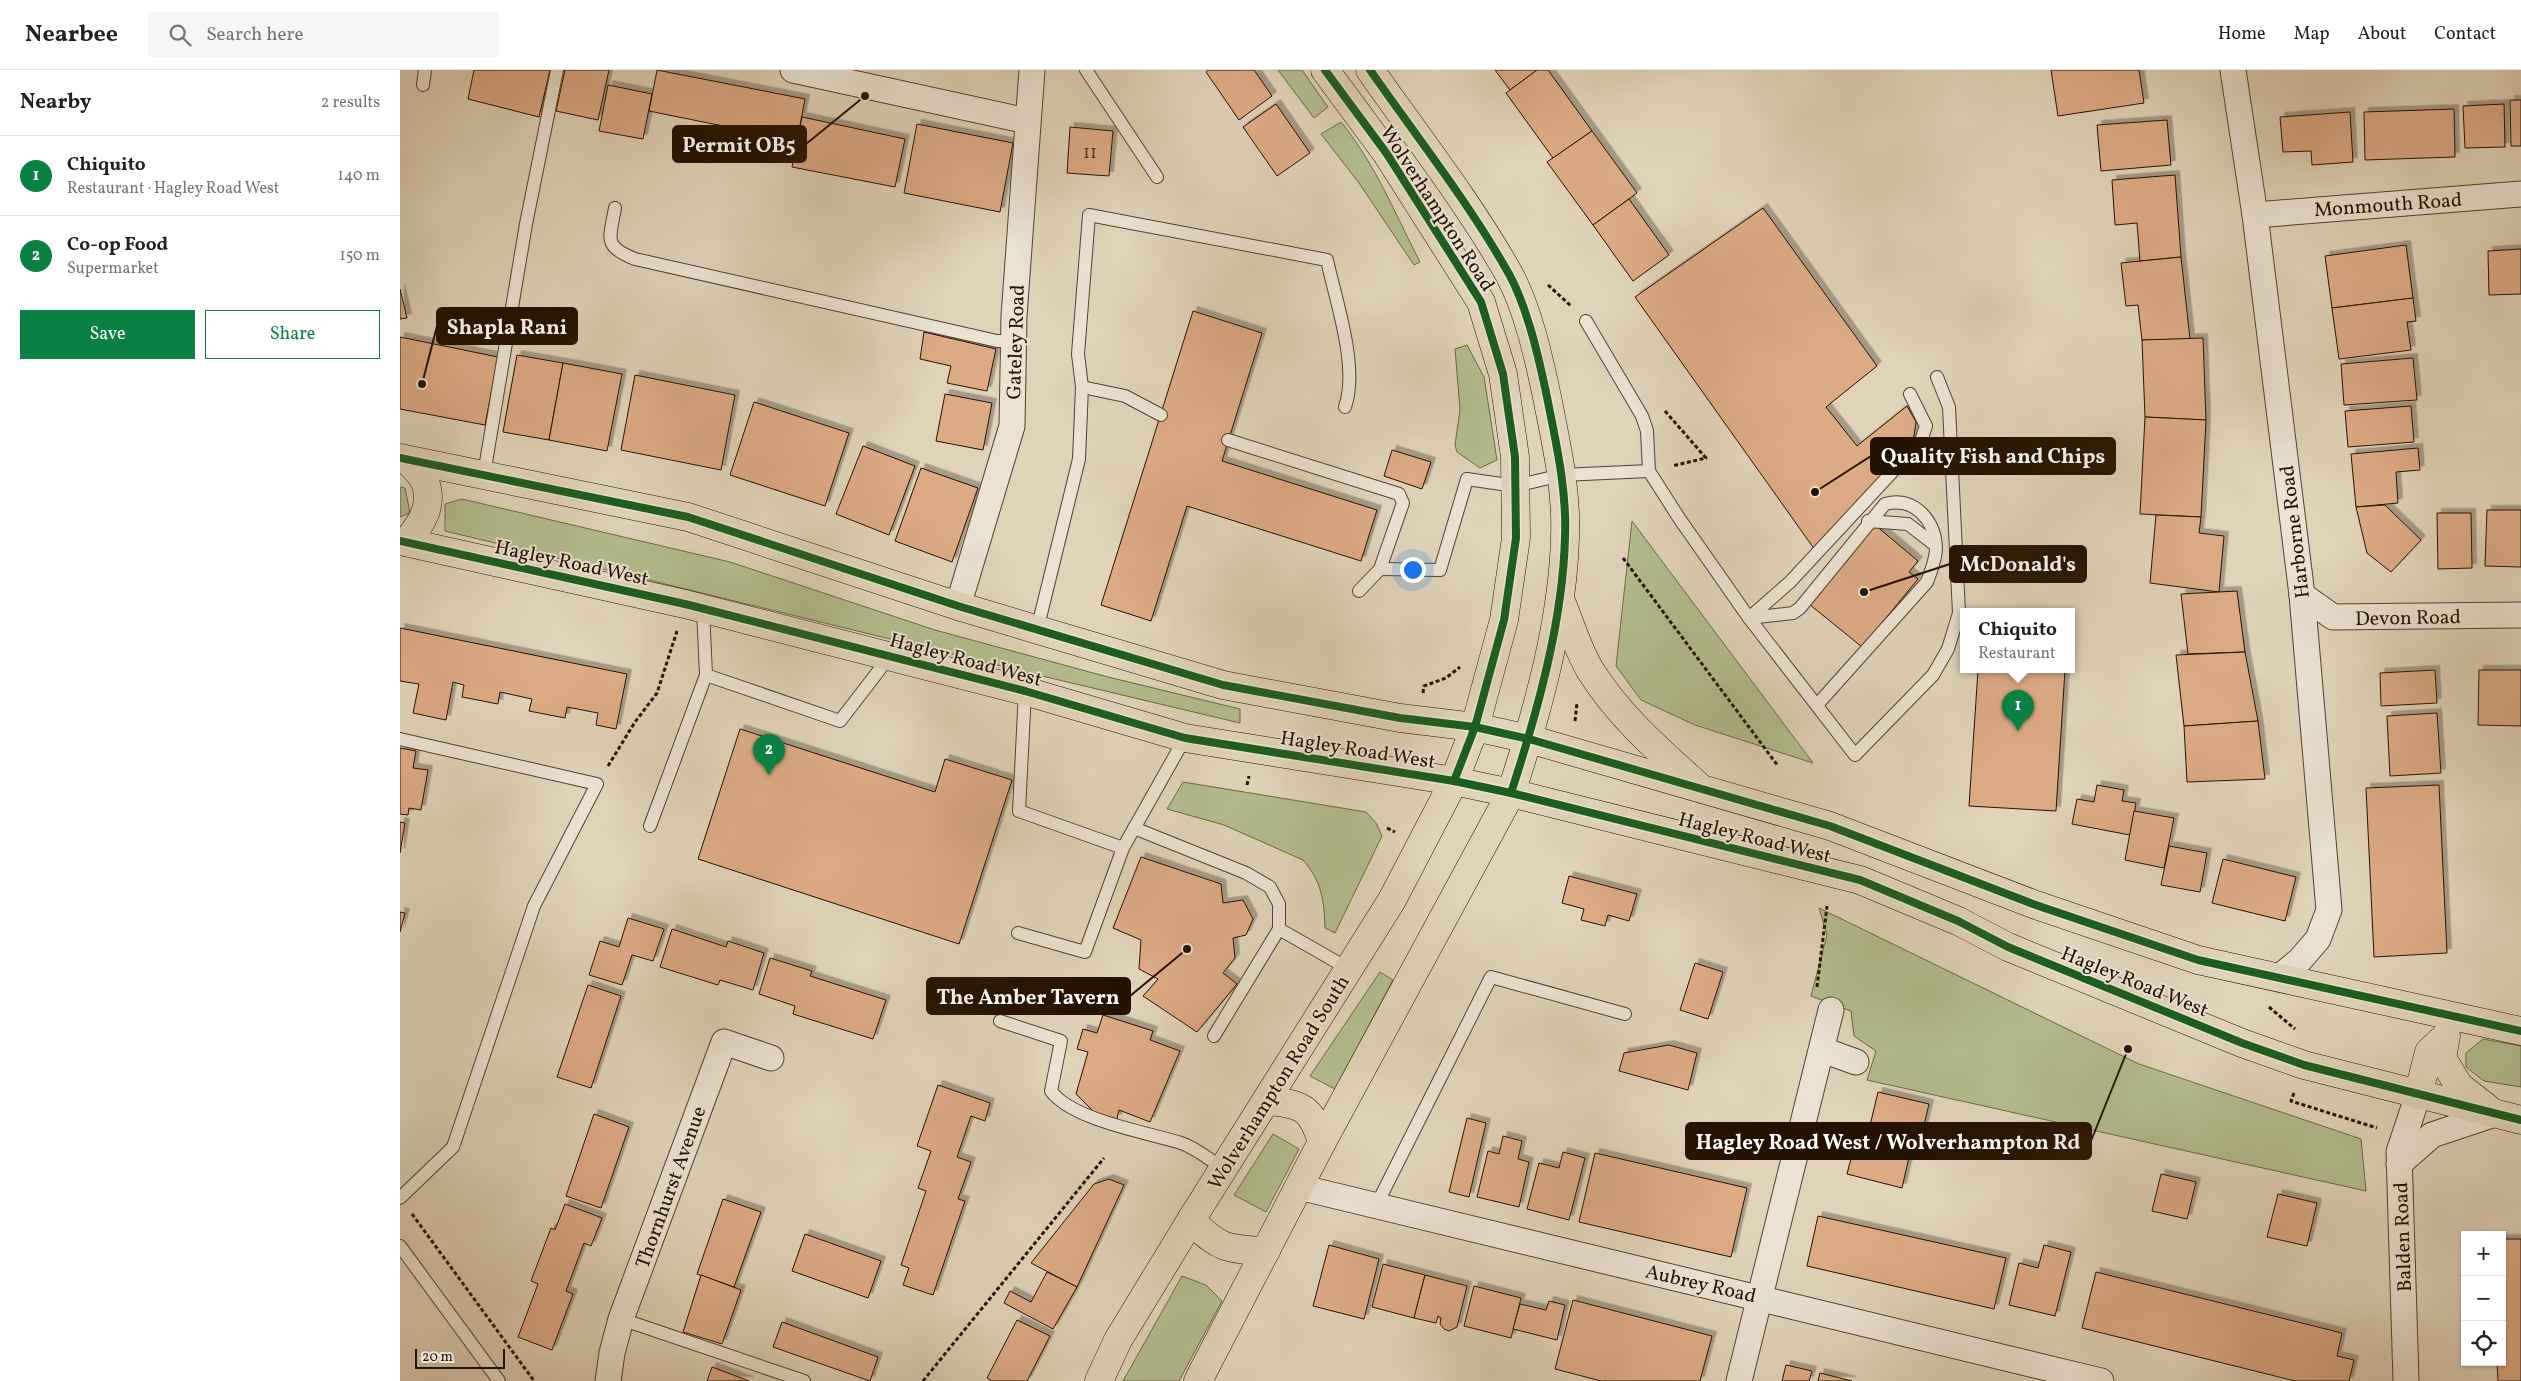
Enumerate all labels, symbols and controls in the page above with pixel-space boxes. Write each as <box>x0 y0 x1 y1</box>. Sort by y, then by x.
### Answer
search box <box>148 12 498 57</box>
text: Nearbee <box>25 18 118 52</box>
icon: search <box>166 21 194 49</box>
text: Search here <box>206 22 303 48</box>
text: Home <box>2218 22 2266 47</box>
text: Map <box>2294 22 2330 47</box>
text: About <box>2358 22 2406 47</box>
text: Contact <box>2434 22 2496 47</box>
text: Nearby <box>20 88 91 117</box>
text: 2 results <box>321 92 380 114</box>
street label: Wolverhampton Road <box>1372 121 1501 298</box>
callout: Permit OB5 <box>673 126 806 162</box>
text: Permit OB5 <box>682 132 796 161</box>
house number: 11 <box>1083 141 1097 166</box>
text: Chiquito <box>67 152 146 178</box>
text: 1 <box>33 165 39 187</box>
text: 140 m <box>338 165 380 187</box>
text: Restaurant · Hagley Road West <box>67 178 279 200</box>
street label: Monmouth Road <box>2313 187 2463 225</box>
text: Co-op Food <box>67 232 168 258</box>
text: 2 <box>32 245 40 267</box>
text: 150 m <box>339 245 380 267</box>
text: Supermarket <box>67 258 159 280</box>
street label: Gateley Road <box>1001 284 1033 400</box>
callout: Shapla Rani <box>437 308 577 344</box>
button: Save <box>20 310 195 359</box>
button: Share <box>205 310 380 359</box>
text: Shapla Rani <box>447 314 567 343</box>
callout: Quality Fish and Chips <box>1871 438 2115 474</box>
text: Quality Fish and Chips <box>1881 443 2105 472</box>
street label: Harborne Road <box>2274 464 2318 600</box>
street label: Hagley Road West <box>492 534 651 594</box>
callout: McDonald's <box>1950 546 2086 582</box>
text: McDonald's <box>1960 551 2076 580</box>
your location <box>1400 557 1426 583</box>
street label: Devon Road <box>2355 604 2461 634</box>
popup <box>1960 608 2075 673</box>
text: Chiquito <box>1978 617 2057 643</box>
street label: Hagley Road West <box>886 627 1045 695</box>
text: Restaurant <box>1978 643 2056 665</box>
pin: 1 <box>2002 690 2034 731</box>
street label: Hagley Road West <box>1278 725 1437 777</box>
pin: 2 <box>753 734 785 775</box>
street label: Hagley Road West <box>1675 806 1834 871</box>
street label: Hagley Road West <box>2056 941 2212 1025</box>
street label: Wolverhampton Road South <box>1202 970 1357 1196</box>
callout: The Amber Tavern <box>927 978 1130 1014</box>
text: The Amber Tavern <box>937 984 1120 1013</box>
street label: Thornhurst Avenue <box>630 1103 714 1273</box>
callout: Hagley Road West / Wolverhampton Rd <box>1686 1123 2091 1159</box>
text: Hagley Road West / Wolverhampton Rd <box>1696 1129 2080 1158</box>
street label: Balden Road <box>2388 1181 2420 1293</box>
map controls <box>2461 1231 2506 1366</box>
button: + <box>2461 1231 2506 1276</box>
street label: Aubrey Road <box>1642 1259 1759 1311</box>
button: − <box>2461 1276 2506 1321</box>
button: locate <box>2461 1321 2506 1366</box>
scale bar <box>415 1346 505 1369</box>
text: 20 m <box>422 1348 453 1367</box>

